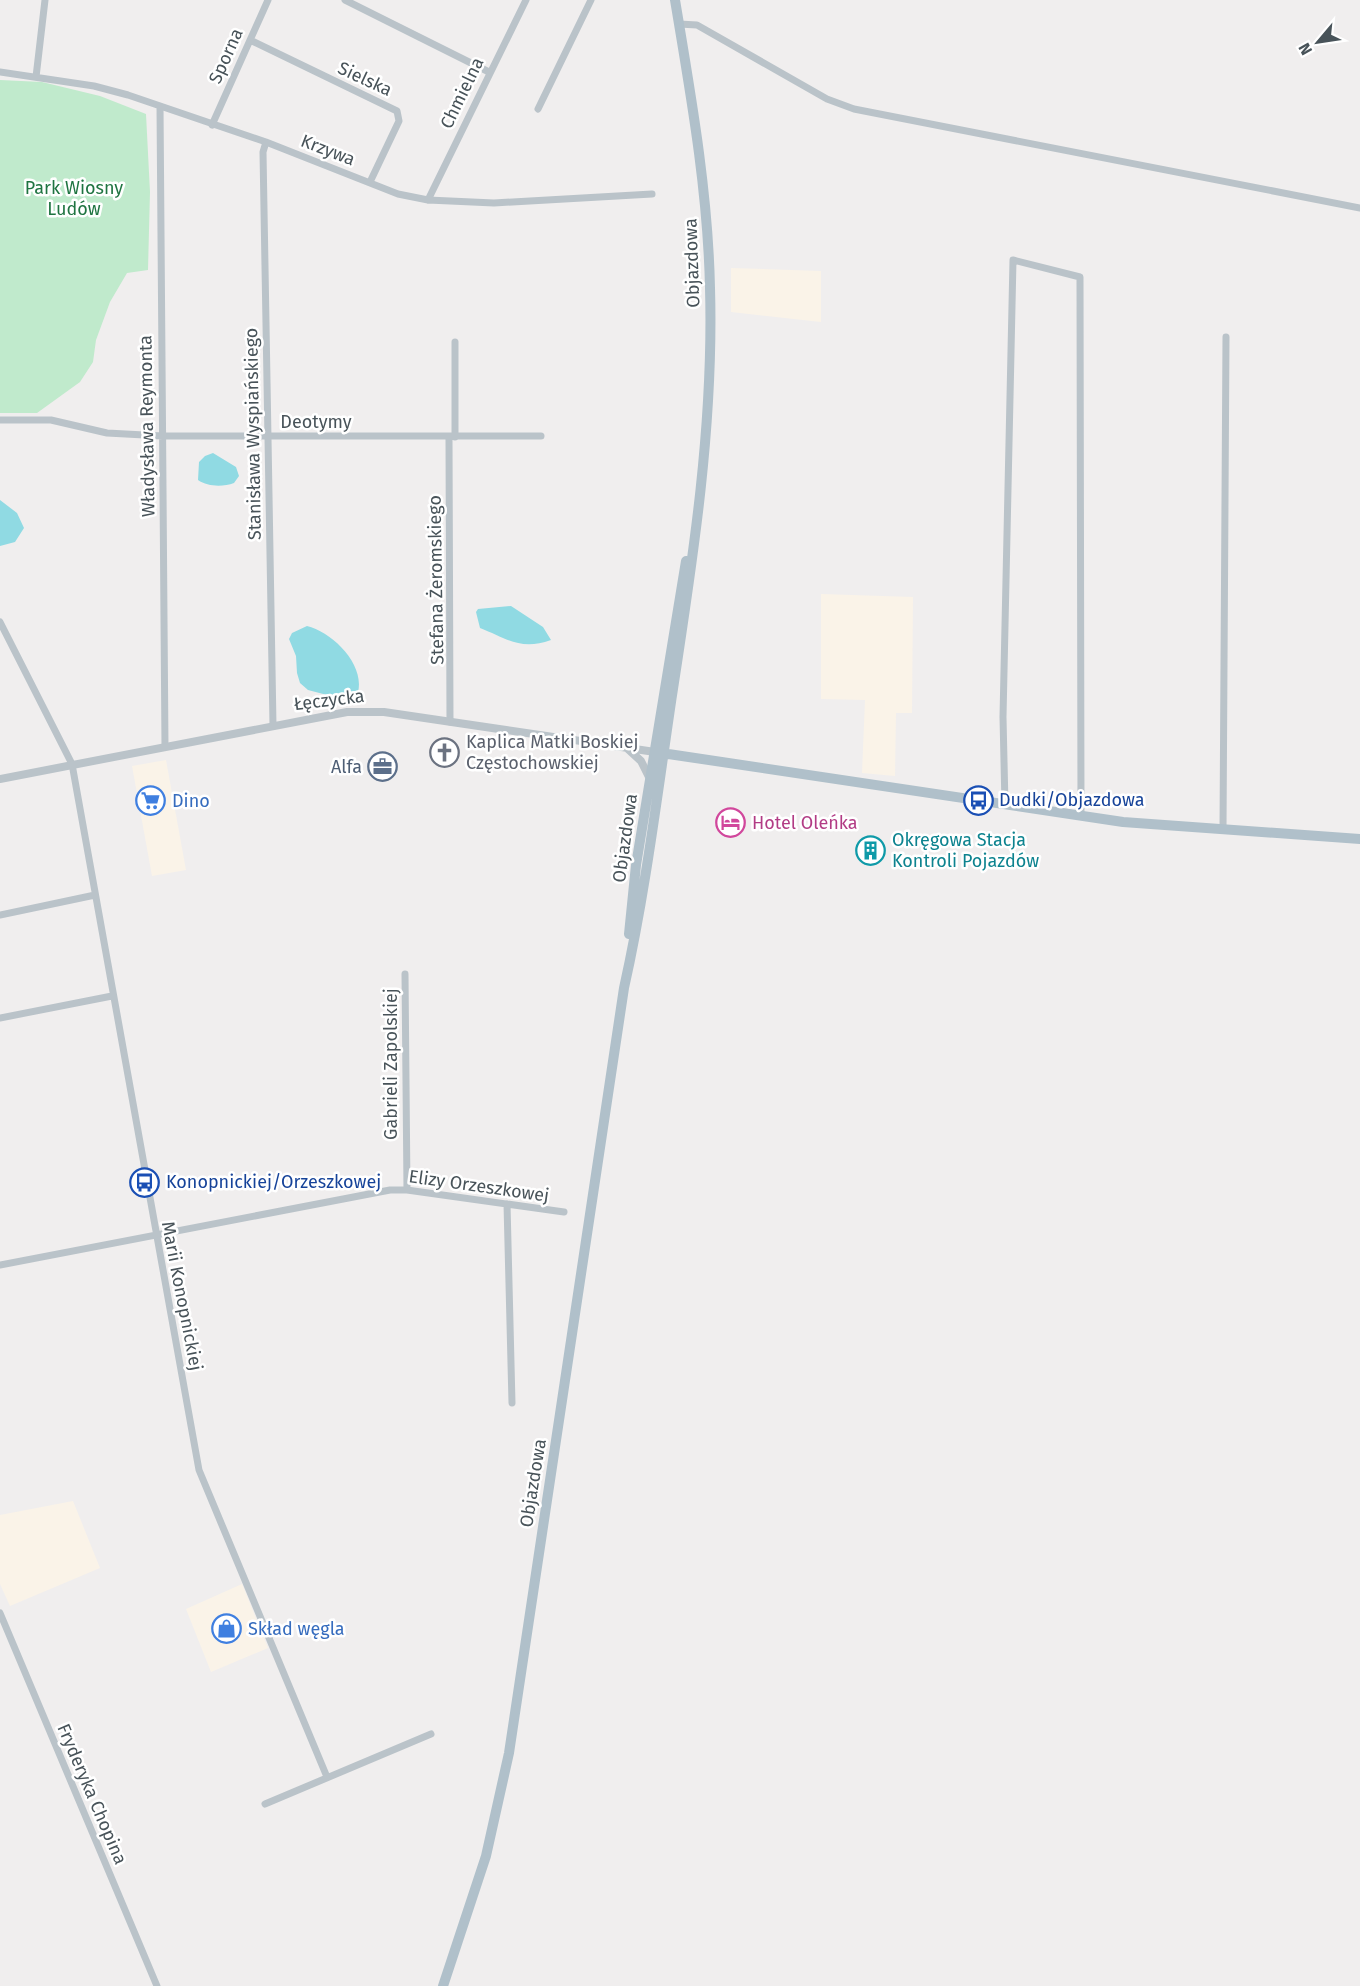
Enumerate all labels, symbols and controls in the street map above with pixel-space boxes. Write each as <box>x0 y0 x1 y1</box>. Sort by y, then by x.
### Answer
north arrow <box>1288 12 1348 72</box>
street label: Sporna <box>204 25 248 87</box>
text: N <box>1294 40 1316 58</box>
street label: Chmielna <box>435 54 489 132</box>
street label: Sielska <box>334 57 396 101</box>
street label: Krzywa <box>298 130 358 170</box>
park label: Park Wiosny Ludów <box>25 177 123 220</box>
street label: Objazdowa <box>679 218 705 308</box>
street label: Stanisława Wyspiańskiego <box>240 328 266 540</box>
street label: Władysława Reymonta <box>134 335 160 517</box>
street label: Deotymy <box>280 411 352 433</box>
street label: Stefana Żeromskiego <box>424 495 448 665</box>
street label: Łęczycka <box>292 685 366 715</box>
place label: Kaplica Matki Boskiej Częstochowskiej <box>466 731 639 774</box>
church icon: Kaplica Matki Boskiej Częstochowskiej <box>429 736 461 768</box>
office icon: Alfa <box>367 751 399 783</box>
place label: Alfa <box>331 756 362 778</box>
bus stop icon: Dudki/Objazdowa <box>962 784 994 816</box>
supermarket icon: Dino <box>135 785 167 817</box>
place label: Dudki/Objazdowa <box>999 789 1145 811</box>
place label: Dino <box>172 790 210 812</box>
street label: Objazdowa <box>608 792 642 884</box>
hotel icon: Hotel Oleńka <box>715 807 747 839</box>
place label: Hotel Oleńka <box>752 812 858 834</box>
place label: Okręgowa Stacja Kontroli Pojazdów <box>892 829 1039 872</box>
building icon: Okręgowa Stacja Kontroli Pojazdów <box>855 834 887 866</box>
street label: Gabrieli Zapolskiej <box>380 988 402 1140</box>
street label: Elizy Orzeszkowej <box>407 1165 551 1207</box>
bus stop icon: Konopnickiej/Orzeszkowej <box>129 1166 161 1198</box>
place label: Konopnickiej/Orzeszkowej <box>166 1171 381 1193</box>
street label: Marii Konopnickiej <box>157 1219 207 1373</box>
street label: Objazdowa <box>515 1437 551 1529</box>
shop icon: Skład węgla <box>211 1613 243 1645</box>
place label: Skład węgla <box>248 1618 345 1640</box>
street label: Fryderyka Chopina <box>52 1720 132 1868</box>

